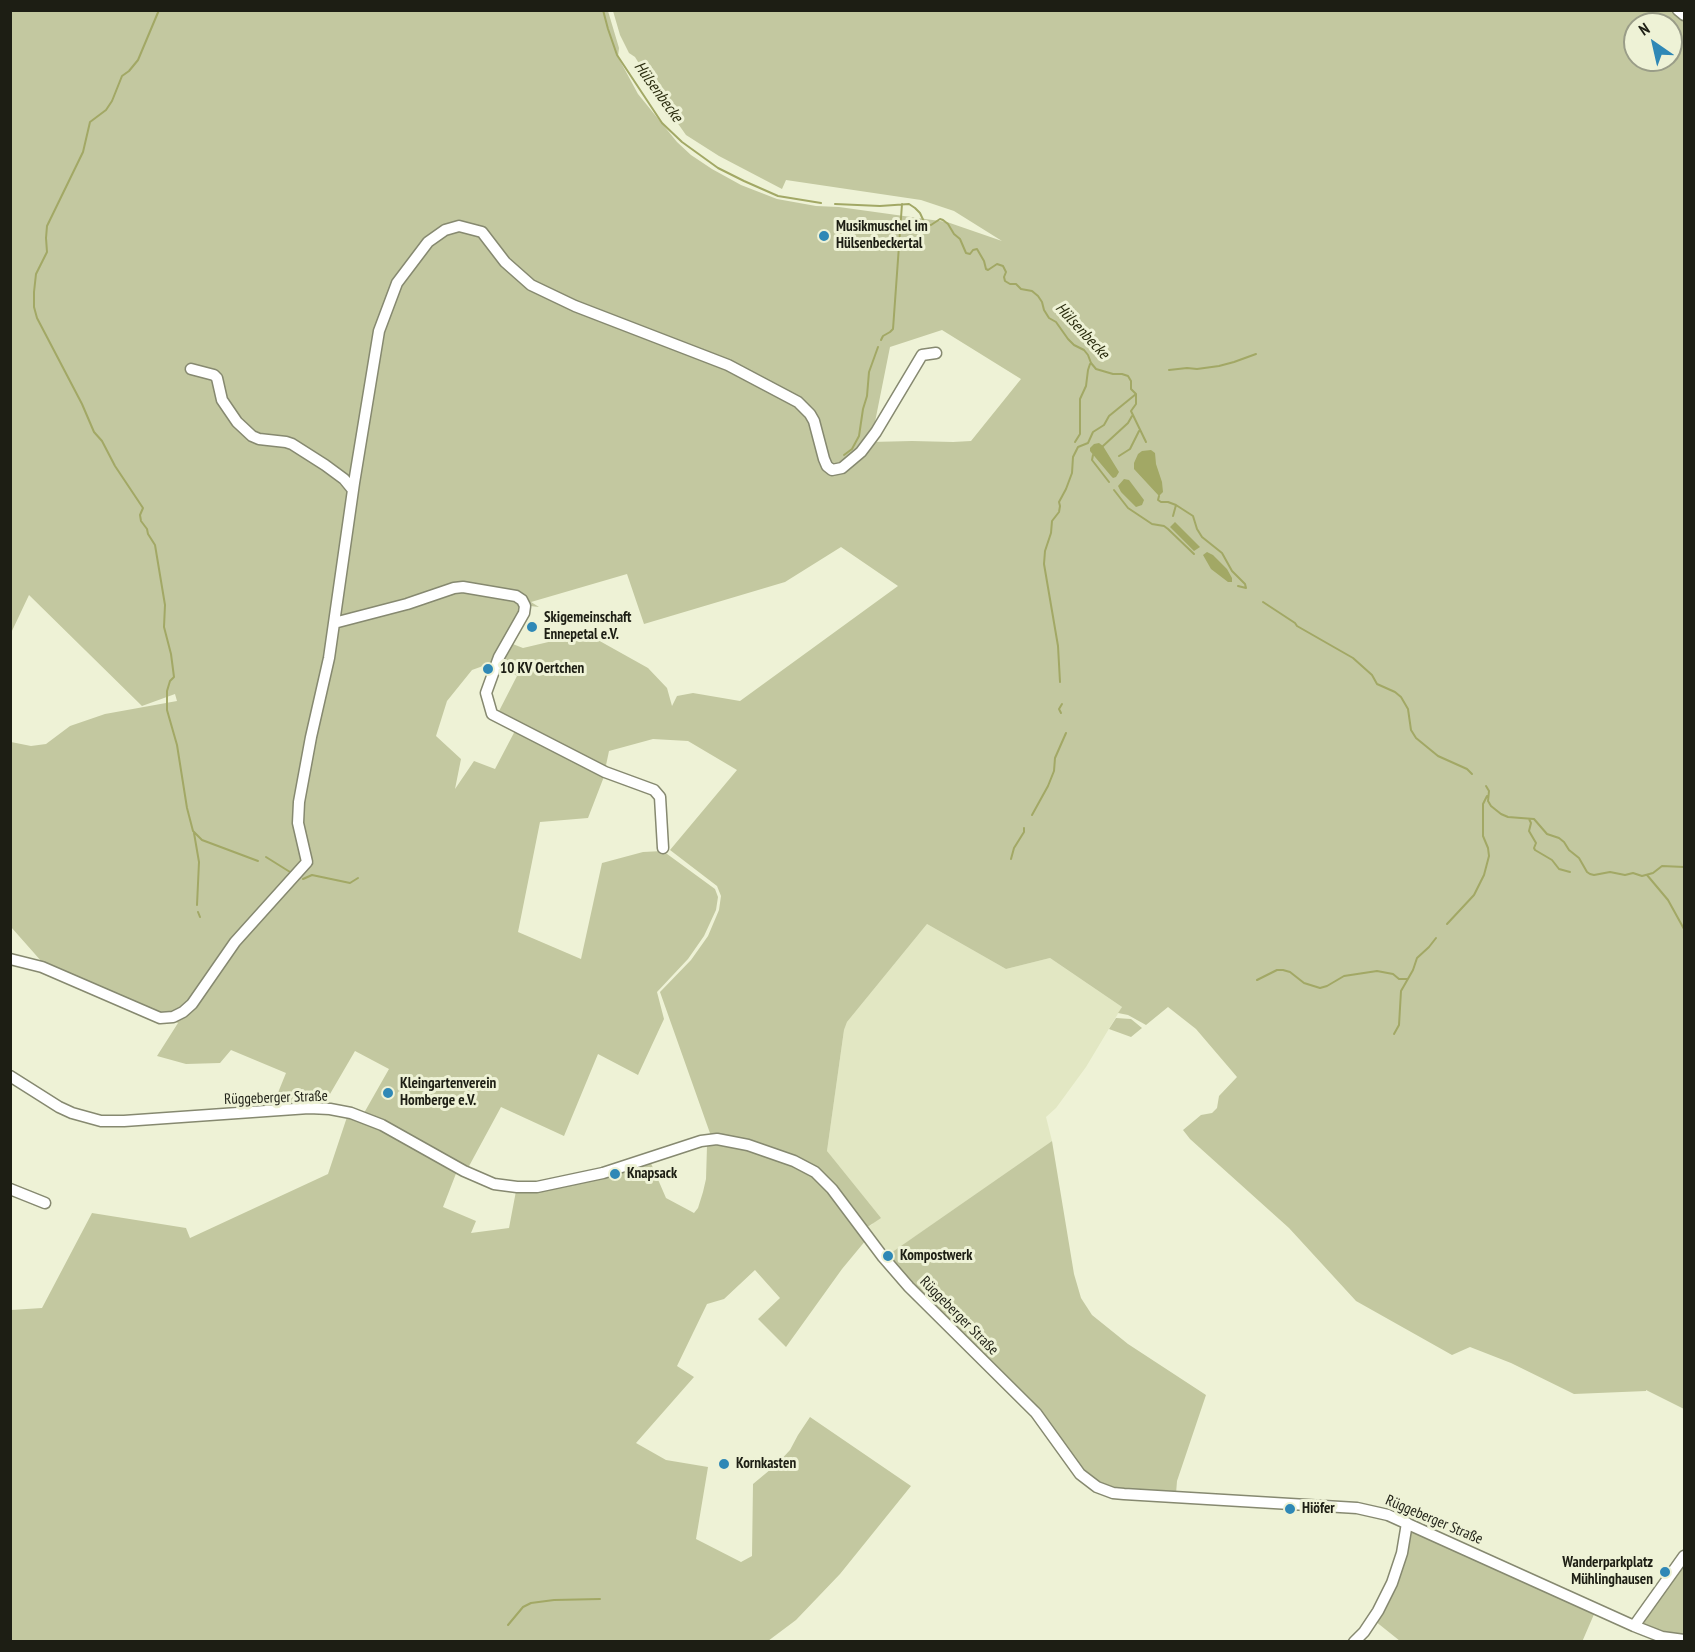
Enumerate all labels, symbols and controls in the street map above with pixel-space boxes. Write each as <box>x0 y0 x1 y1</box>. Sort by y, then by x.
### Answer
north arrow <box>1623 12 1683 72</box>
text: N <box>1635 18 1653 39</box>
water label: Hülsenbecke <box>630 58 686 126</box>
place label: Musikmuschel im Hülsenbeckertal <box>836 218 928 253</box>
marker: Musikmuschel im Hülsenbeckertal <box>817 229 831 243</box>
water label: Hülsenbecke <box>1051 299 1113 363</box>
place label: Skigemeinschaft Ennepetal e.V. <box>544 609 631 644</box>
marker: Skigemeinschaft Ennepetal e.V. <box>525 620 539 634</box>
place label: 10 KV Oertchen <box>500 660 584 678</box>
marker: 10 KV Oertchen <box>481 662 495 676</box>
place label: Kleingartenverein Homberge e.V. <box>400 1075 496 1110</box>
marker: Kleingartenverein Homberge e.V. <box>381 1086 395 1100</box>
street label: Rüggeberger Straße <box>224 1087 328 1109</box>
place label: Knapsack <box>627 1165 677 1183</box>
marker: Knapsack <box>608 1167 622 1181</box>
place label: Kompostwerk <box>900 1247 972 1265</box>
marker: Kompostwerk <box>881 1249 895 1263</box>
street label: Rüggeberger Straße <box>916 1273 1002 1359</box>
place label: Kornkasten <box>736 1455 796 1473</box>
marker: Kornkasten <box>717 1457 731 1471</box>
street label: Rüggeberger Straße <box>1383 1491 1485 1549</box>
place label: Hiöfer <box>1302 1500 1335 1518</box>
marker: Hiöfer <box>1283 1502 1297 1516</box>
place label: Wanderparkplatz Mühlinghausen <box>1562 1554 1653 1589</box>
marker: Wanderparkplatz Mühlinghausen <box>1658 1565 1672 1579</box>

